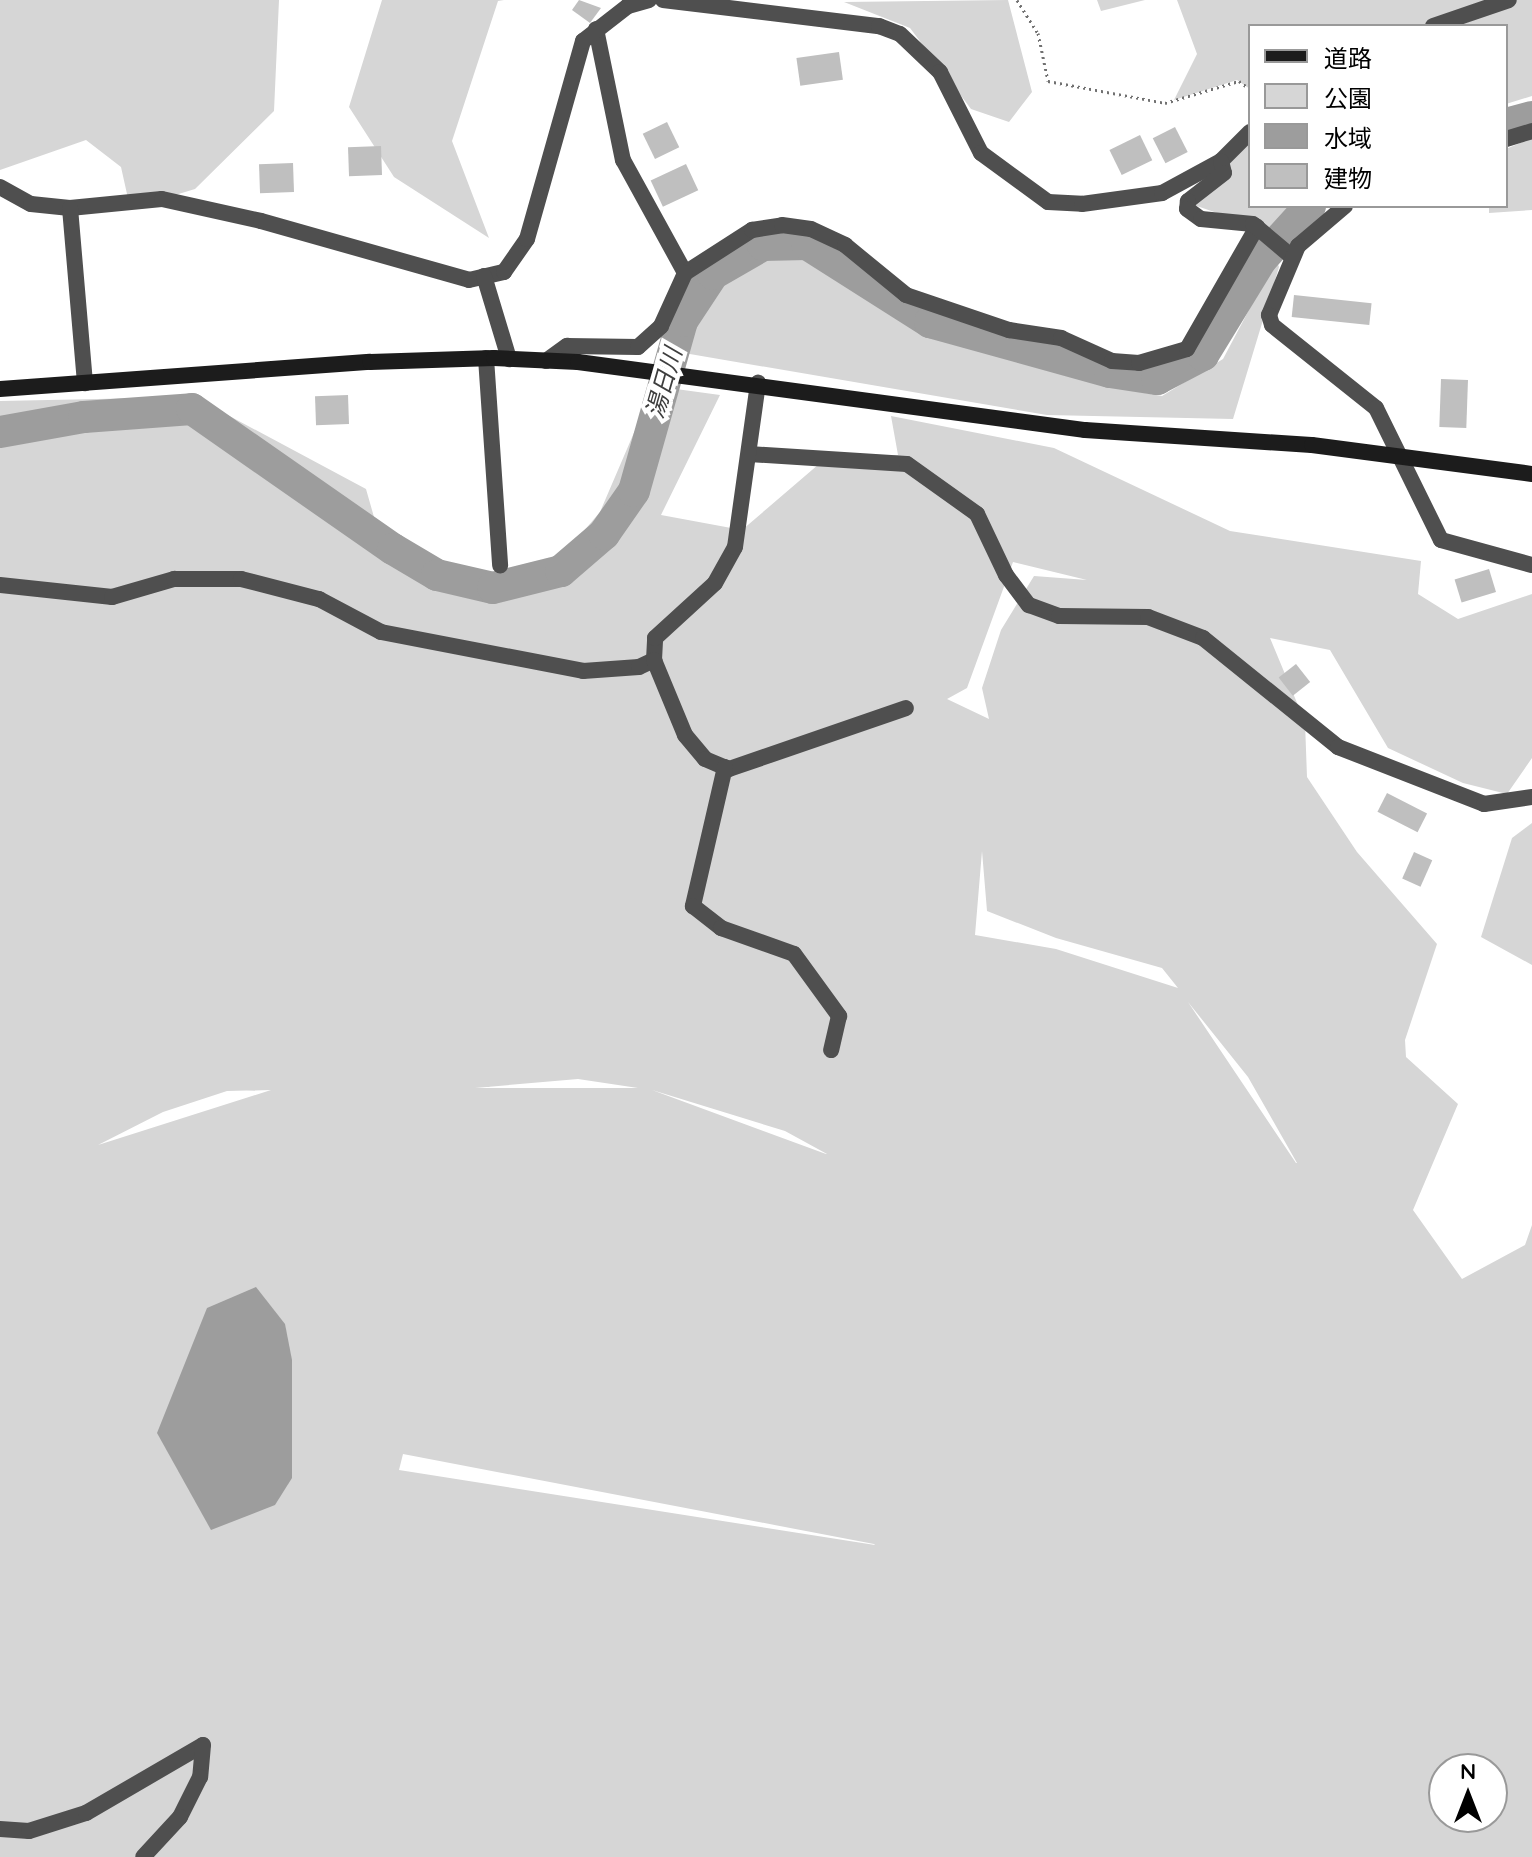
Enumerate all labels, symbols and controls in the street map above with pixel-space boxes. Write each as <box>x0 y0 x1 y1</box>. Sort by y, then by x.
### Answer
legend <box>1248 24 1508 208</box>
text: 道路 <box>1324 43 1372 73</box>
text: 公園 <box>1324 83 1372 113</box>
text: 水域 <box>1324 123 1372 153</box>
text: 建物 <box>1324 163 1372 193</box>
water label: 湯日川 <box>640 344 688 422</box>
north arrow <box>1428 1753 1508 1833</box>
text: N <box>1460 1757 1476 1785</box>

